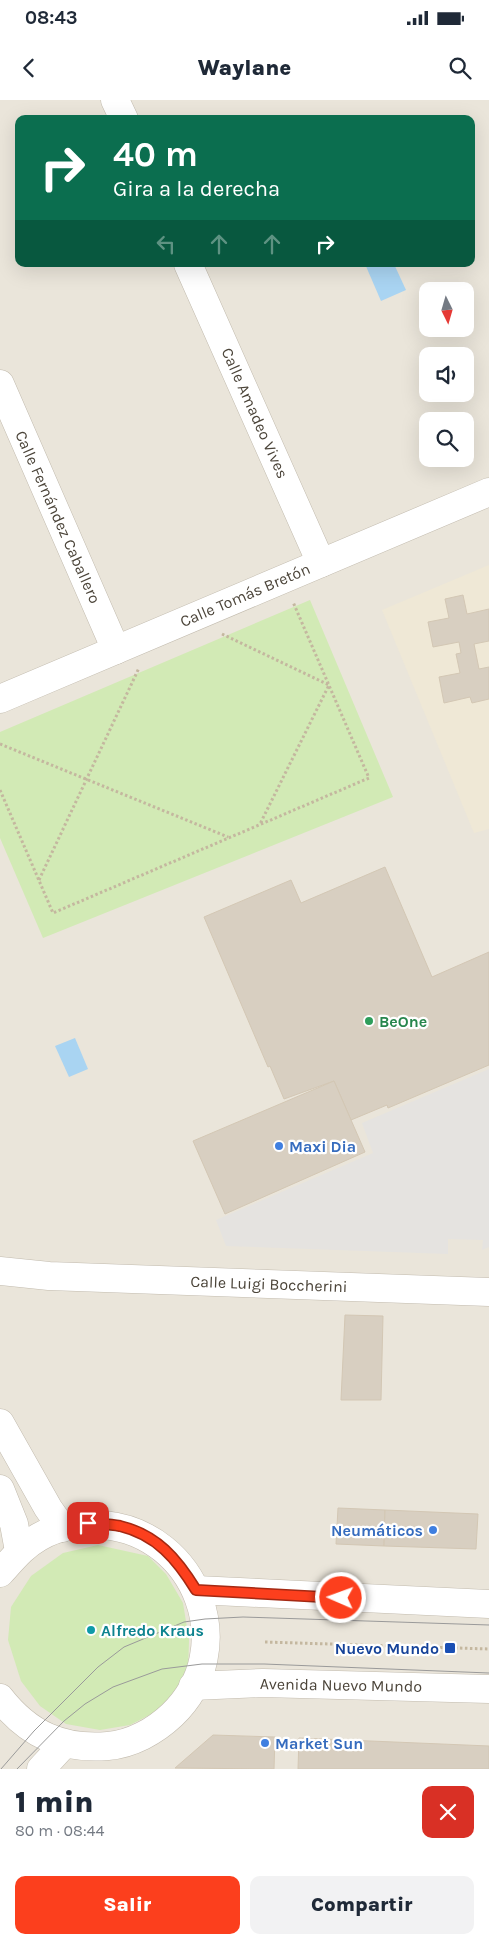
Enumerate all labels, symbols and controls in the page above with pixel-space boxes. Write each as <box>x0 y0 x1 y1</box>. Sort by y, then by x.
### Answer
text: 08:43 <box>25 7 78 29</box>
icon: back <box>15 54 43 82</box>
icon: search <box>446 54 474 82</box>
text: Waylane <box>198 55 291 81</box>
text: 40 m <box>113 134 198 175</box>
icon: right <box>30 135 95 200</box>
text: Gira a la derecha <box>113 176 280 202</box>
icon: left <box>152 230 180 258</box>
icon: ahead <box>205 230 233 258</box>
icon: ahead <box>258 230 286 258</box>
icon: right <box>311 230 339 258</box>
north arrow <box>419 282 474 338</box>
map controls <box>419 282 474 467</box>
street label: Calle Amadeo Vives <box>218 345 292 481</box>
button: sound <box>419 347 474 402</box>
button: search <box>419 412 474 467</box>
street label: Calle Fernández Caballero <box>11 428 105 606</box>
street label: Calle Tomás Bretón <box>177 559 313 631</box>
place label: BeOne <box>379 1012 427 1031</box>
marker: BeOne <box>363 1015 375 1027</box>
place label: Maxi Dia <box>289 1137 356 1156</box>
marker: Maxi Dia <box>273 1140 285 1152</box>
street label: Calle Luigi Boccherini <box>190 1272 348 1296</box>
pin <box>67 1502 109 1544</box>
icon: arrive <box>74 1509 102 1537</box>
place label: Neumáticos <box>331 1521 423 1540</box>
marker: Neumáticos <box>427 1524 439 1536</box>
position arrow <box>314 1571 366 1623</box>
place label: Alfredo Kraus <box>101 1621 204 1640</box>
marker: Alfredo Kraus <box>85 1624 97 1636</box>
place label: Nuevo Mundo <box>335 1639 439 1658</box>
marker: Nuevo Mundo <box>443 1641 457 1655</box>
street label: Avenida Nuevo Mundo <box>260 1674 422 1696</box>
place label: Market Sun <box>275 1734 363 1753</box>
marker: Market Sun <box>259 1737 271 1749</box>
text: 1 min <box>15 1784 94 1820</box>
button: close <box>422 1786 474 1838</box>
text: 80 m · 08:44 <box>15 1821 104 1840</box>
button: Salir <box>15 1876 240 1934</box>
button: Compartir <box>250 1876 474 1934</box>

